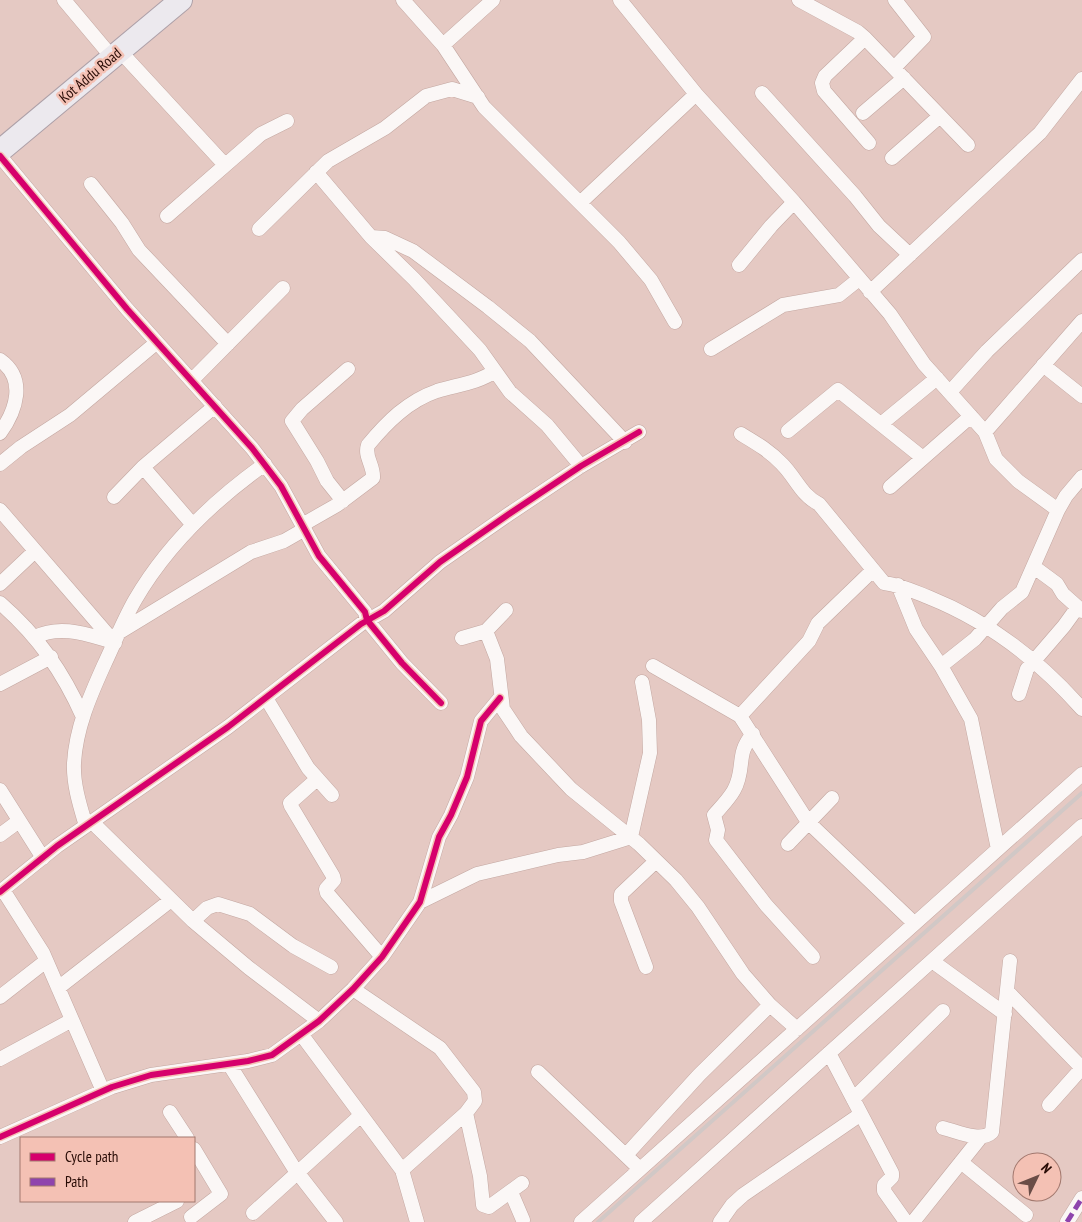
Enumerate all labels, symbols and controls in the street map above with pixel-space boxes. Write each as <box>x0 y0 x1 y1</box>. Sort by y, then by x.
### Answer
street label: Kot Addu Road <box>55 43 125 107</box>
legend <box>20 1137 195 1202</box>
text: Cycle path <box>65 1147 118 1166</box>
north arrow <box>1012 1152 1062 1202</box>
text: N <box>1037 1159 1056 1177</box>
text: Path <box>65 1172 88 1191</box>

